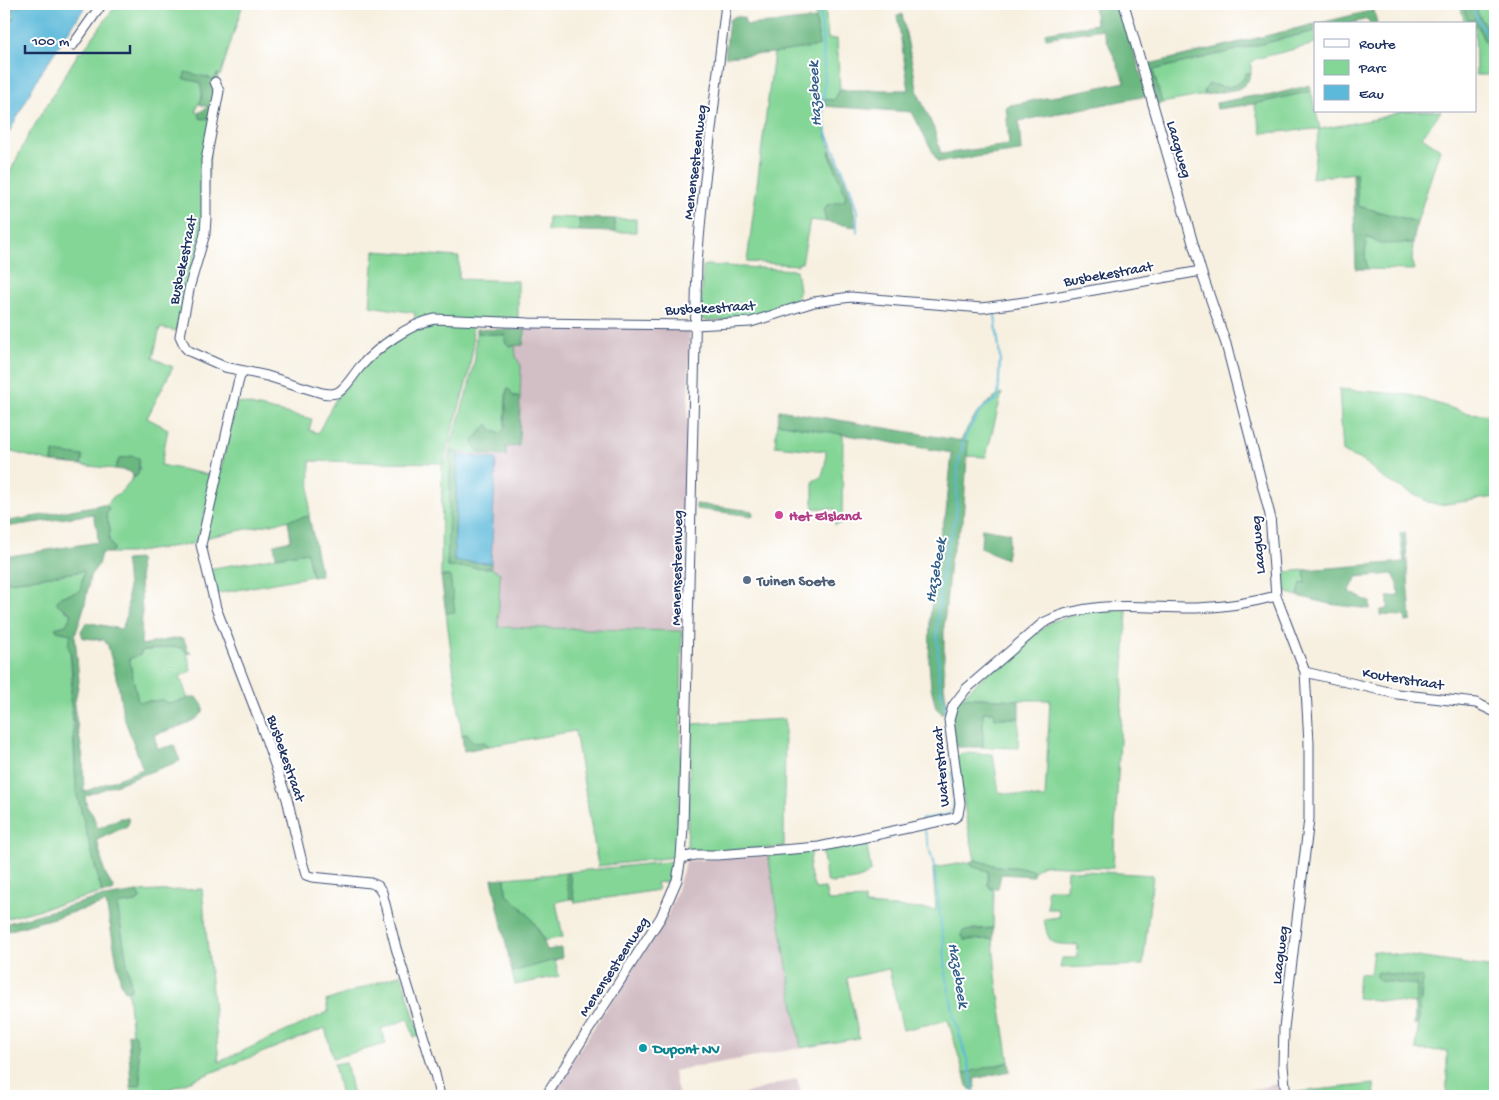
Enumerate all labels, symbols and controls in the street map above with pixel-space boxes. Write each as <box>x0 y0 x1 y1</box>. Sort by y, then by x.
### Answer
scale bar <box>25 22 130 54</box>
legend <box>1314 22 1476 112</box>
text: 100 m <box>31 33 70 51</box>
text: Route <box>1359 36 1396 54</box>
water label: Hazebeek <box>805 59 828 127</box>
text: Parc <box>1358 60 1387 78</box>
text: Eau <box>1359 86 1384 104</box>
street label: Menensesteenweg <box>680 104 712 221</box>
street label: Laagweg <box>1161 119 1195 180</box>
street label: Busbekestraat <box>166 213 203 307</box>
street label: Busbekestraat <box>1061 258 1156 292</box>
street label: Busbekestraat <box>664 298 757 320</box>
place label: Het Elsland <box>789 508 863 526</box>
marker: Het Elsland <box>773 509 785 521</box>
street label: Menensesteenweg <box>668 510 688 626</box>
street label: Laagweg <box>1247 515 1271 575</box>
water label: Hazebeek <box>922 535 953 604</box>
place label: Tuinen Soete <box>756 573 836 591</box>
marker: Tuinen Soete <box>741 574 753 586</box>
street label: Kouterstraat <box>1361 665 1446 696</box>
street label: Busbekestraat <box>262 712 309 806</box>
street label: Waterstraat <box>929 724 954 807</box>
street label: Menensesteenweg <box>576 914 654 1020</box>
street label: Laagweg <box>1268 925 1293 985</box>
water label: Hazebeek <box>942 942 972 1011</box>
place label: Dupont NV <box>651 1041 721 1059</box>
marker: Dupont NV <box>637 1042 649 1054</box>

